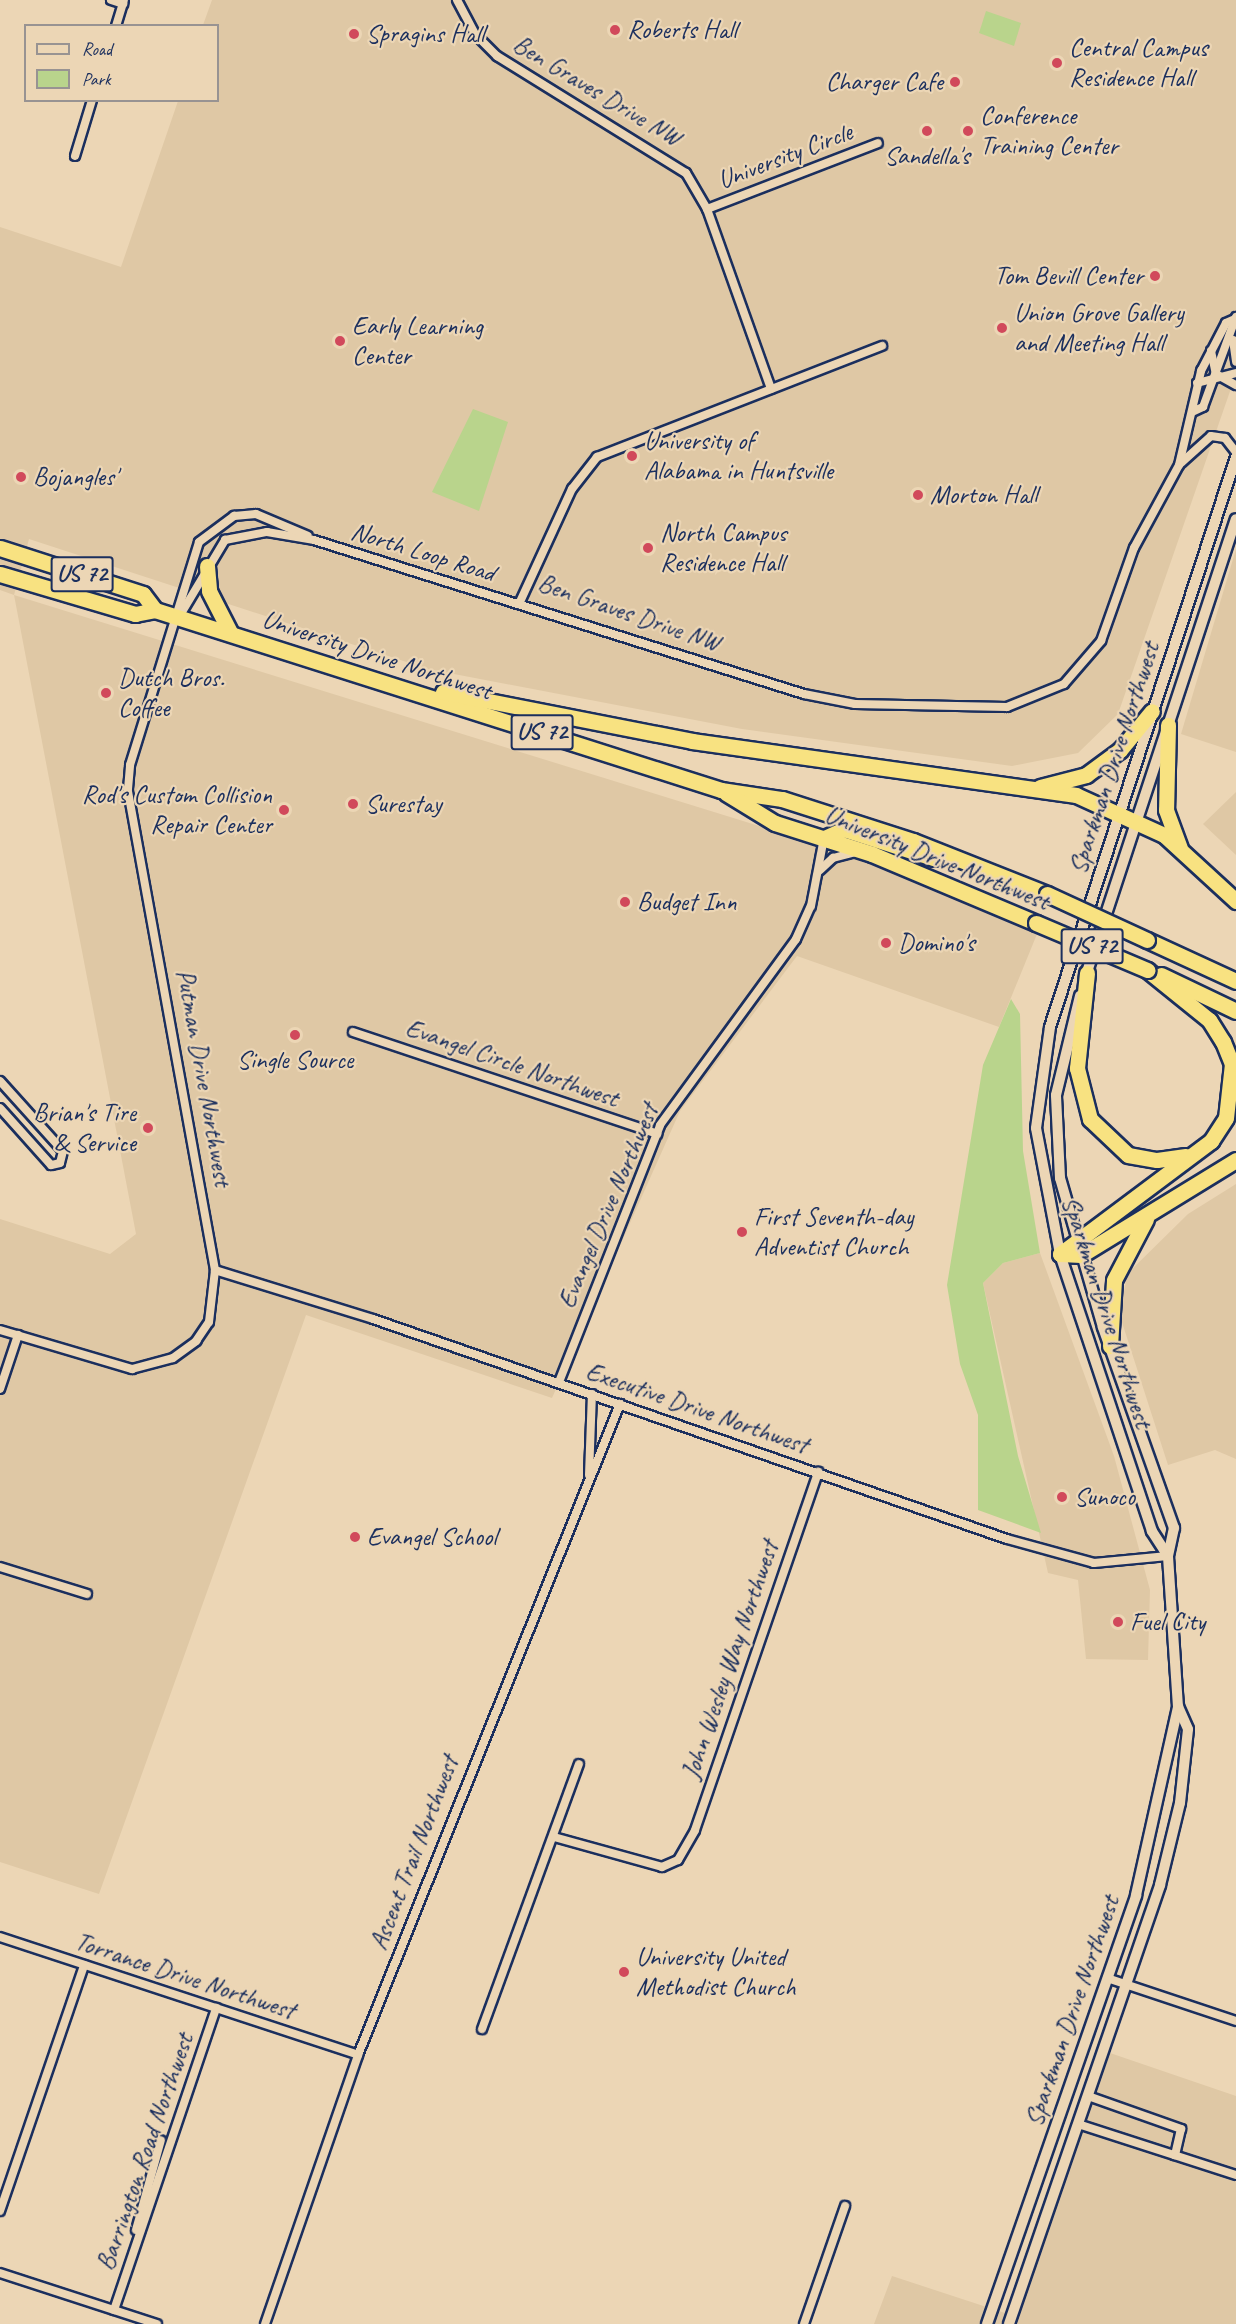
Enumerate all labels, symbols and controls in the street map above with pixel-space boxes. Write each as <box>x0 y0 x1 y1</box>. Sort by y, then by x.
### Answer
place label: Roberts Hall <box>627 14 738 46</box>
place label: Spragins Hall <box>366 18 485 50</box>
marker: Roberts Hall <box>608 23 622 37</box>
legend <box>24 24 219 102</box>
marker: Spragins Hall <box>347 27 361 41</box>
street label: Ben Graves Drive NW <box>506 28 688 154</box>
place label: Central Campus Residence Hall <box>1069 32 1207 94</box>
text: Road <box>82 38 112 60</box>
marker: Central Campus Residence Hall <box>1050 56 1064 70</box>
place label: Charger Cafe <box>825 66 943 98</box>
text: Park <box>82 68 111 90</box>
marker: Charger Cafe <box>948 75 962 89</box>
place label: Conference Training Center <box>980 100 1118 162</box>
street label: University Circle <box>713 116 857 196</box>
marker: Sandella's <box>920 124 934 138</box>
marker: Conference Training Center <box>961 124 975 138</box>
place label: Sandella's <box>884 140 970 172</box>
place label: Tom Bevill Center <box>994 260 1143 292</box>
marker: Tom Bevill Center <box>1148 269 1162 283</box>
place label: Union Grove Gallery and Meeting Hall <box>1014 297 1184 358</box>
place label: Early Learning Center <box>352 310 483 372</box>
marker: Union Grove Gallery and Meeting Hall <box>995 321 1009 335</box>
marker: Early Learning Center <box>333 334 347 348</box>
place label: University of Alabama in Huntsville <box>644 425 833 486</box>
marker: University of Alabama in Huntsville <box>625 449 639 463</box>
place label: Bojangles' <box>33 461 117 493</box>
marker: Bojangles' <box>14 470 28 484</box>
place label: Morton Hall <box>930 479 1038 511</box>
marker: Morton Hall <box>911 488 925 502</box>
street label: North Loop Road <box>347 515 499 589</box>
place label: North Campus Residence Hall <box>660 517 787 578</box>
marker: North Campus Residence Hall <box>641 541 655 555</box>
road number: US 72 <box>50 553 113 595</box>
street label: Ben Graves Drive NW <box>533 567 725 659</box>
street label: University Drive Northwest <box>258 603 496 707</box>
street label: Sparkman Drive Northwest <box>1062 638 1166 878</box>
place label: Dutch Bros. Coffee <box>118 662 225 724</box>
marker: Dutch Bros. Coffee <box>99 686 113 700</box>
road number: US 72 <box>510 711 574 753</box>
place label: Rod's Custom Collision Repair Center <box>82 779 272 840</box>
place label: Surestay <box>365 788 442 820</box>
marker: Surestay <box>346 797 360 811</box>
street label: University Drive Northwest <box>820 799 1054 917</box>
marker: Rod's Custom Collision Repair Center <box>277 803 291 817</box>
place label: Budget Inn <box>637 886 736 918</box>
marker: Budget Inn <box>618 895 632 909</box>
road number: US 72 <box>1060 925 1124 967</box>
place label: Domino's <box>898 927 975 959</box>
marker: Domino's <box>879 936 893 950</box>
street label: Putman Drive Northwest <box>169 967 239 1189</box>
street label: Evangel Circle Northwest <box>402 1012 622 1114</box>
marker: Single Source <box>288 1028 302 1042</box>
place label: Single Source <box>237 1044 353 1076</box>
place label: Brian's Tire & Service <box>33 1097 136 1158</box>
street label: Evangel Drive Northwest <box>551 1099 665 1313</box>
marker: Brian's Tire & Service <box>141 1121 155 1135</box>
street label: Sparkman Drive Northwest <box>1055 1192 1159 1432</box>
place label: First Seventh-day Adventist Church <box>754 1201 913 1262</box>
marker: First Seventh-day Adventist Church <box>735 1225 749 1239</box>
street label: Executive Drive Northwest <box>581 1355 813 1461</box>
place label: Sunoco <box>1074 1481 1135 1513</box>
marker: Sunoco <box>1055 1490 1069 1504</box>
place label: Evangel School <box>367 1521 496 1553</box>
marker: Evangel School <box>348 1530 362 1544</box>
street label: John Wesley Way Northwest <box>675 1537 785 1783</box>
place label: Fuel City <box>1130 1606 1205 1638</box>
marker: Fuel City <box>1111 1615 1125 1629</box>
street label: Ascent Trail Northwest <box>363 1751 465 1955</box>
street label: Sparkman Drive Northwest <box>1018 1891 1126 2131</box>
street label: Torrance Drive Northwest <box>71 1926 299 2026</box>
place label: University United Methodist Church <box>636 1941 797 2002</box>
marker: University United Methodist Church <box>617 1965 631 1979</box>
street label: Barrington Road Northwest <box>90 2029 200 2275</box>

